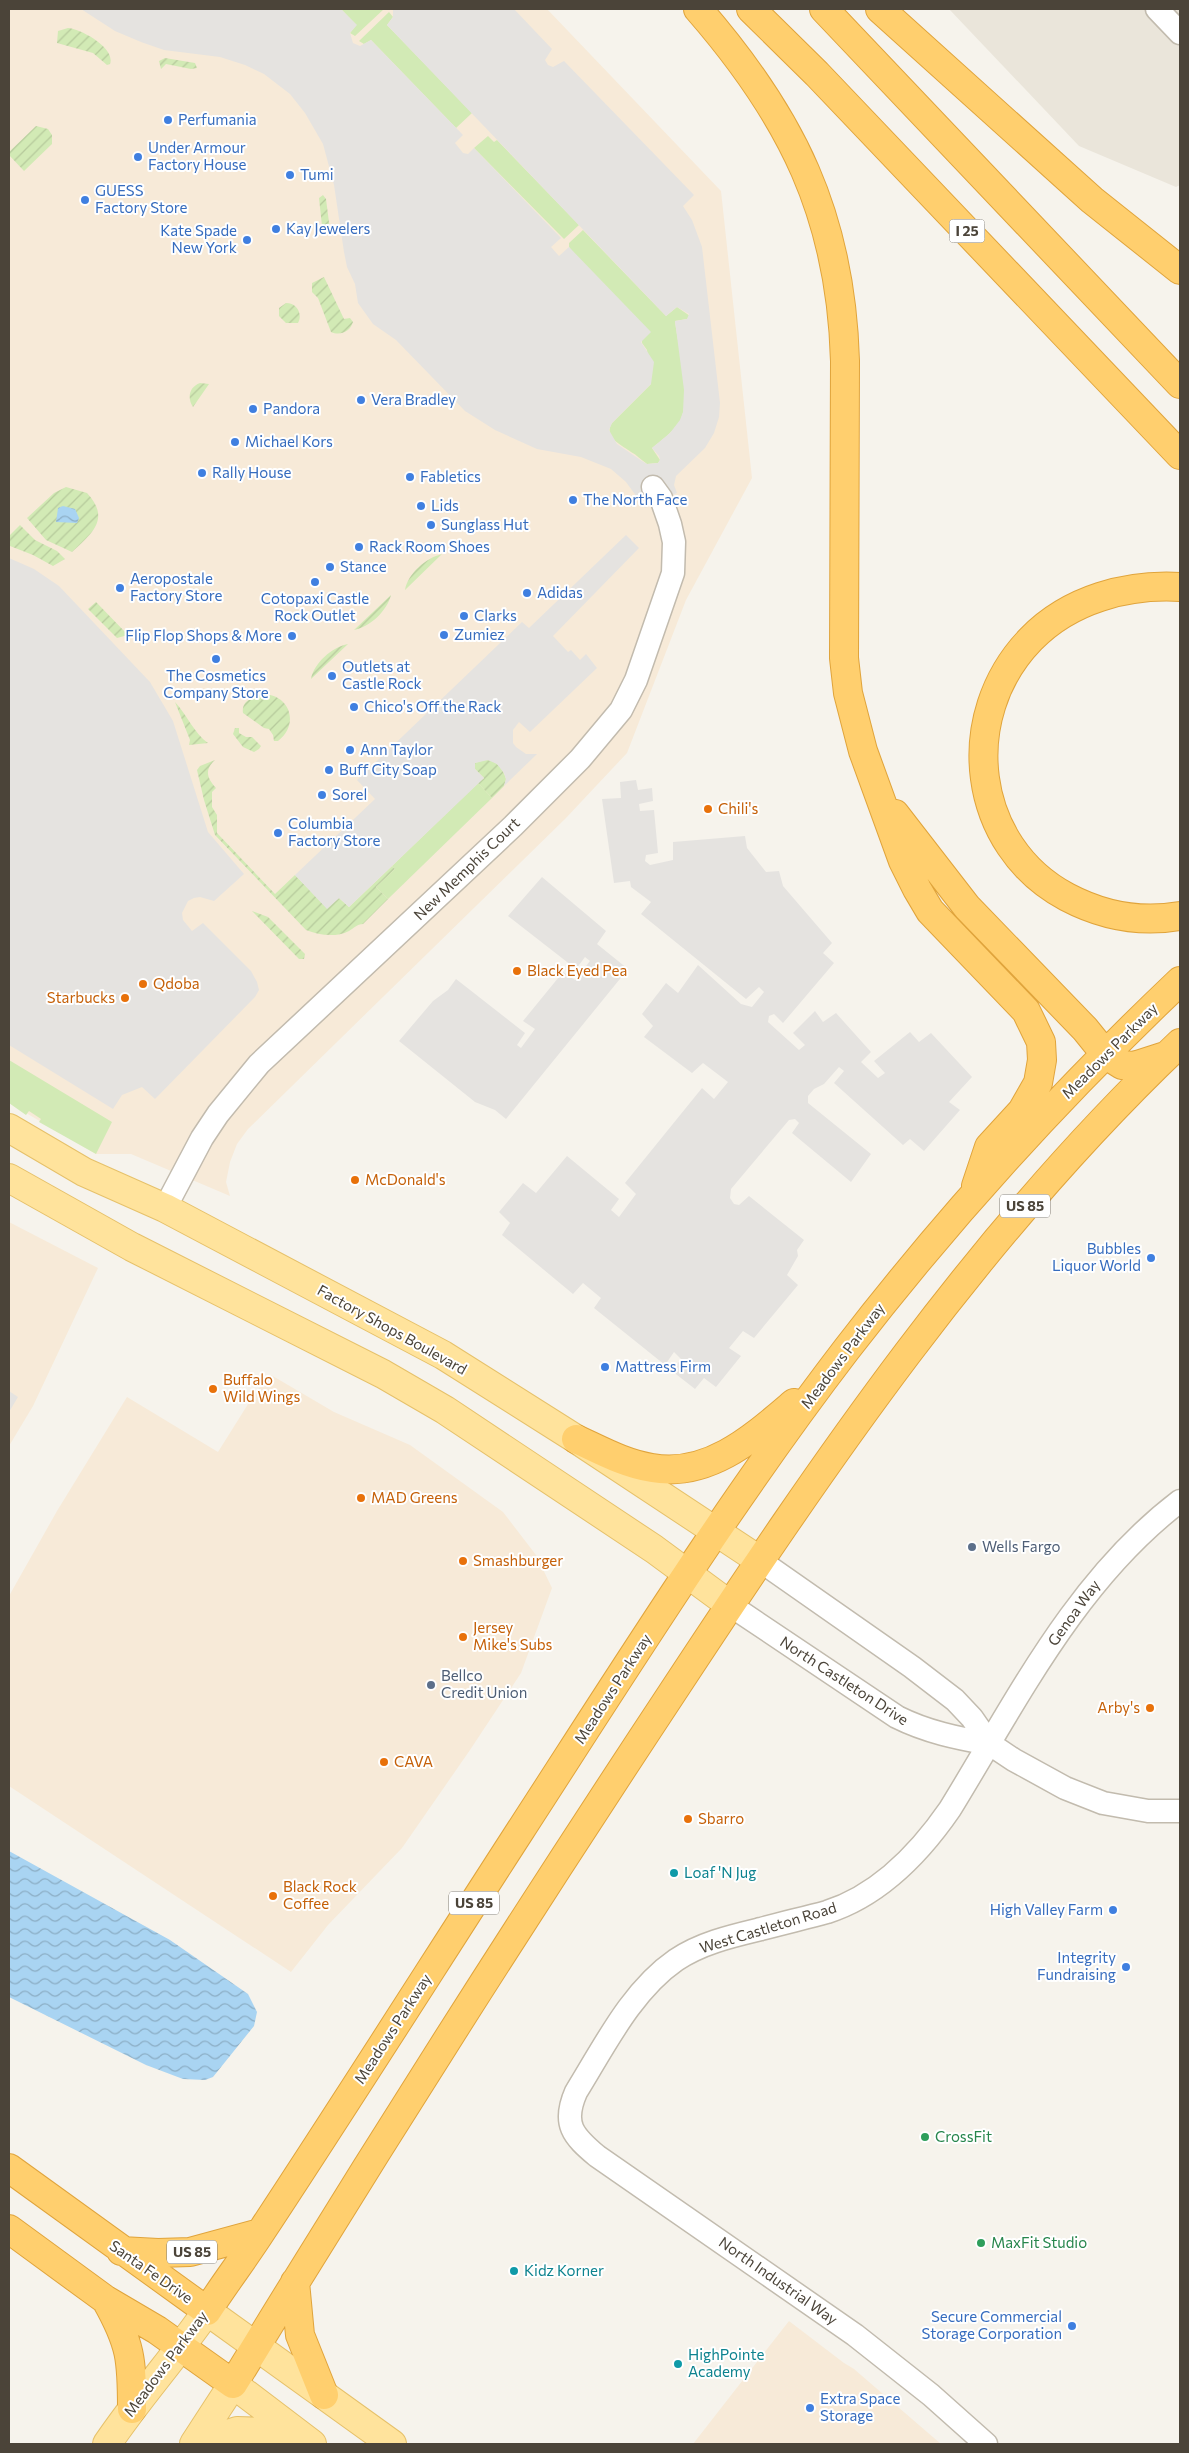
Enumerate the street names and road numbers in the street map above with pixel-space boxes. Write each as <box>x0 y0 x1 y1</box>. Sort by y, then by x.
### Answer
road number: I 25 <box>950 220 984 242</box>
street label: New Memphis Court <box>410 813 523 923</box>
street label: Meadows Parkway <box>1058 999 1161 1102</box>
road number: US 85 <box>1000 1194 1050 1218</box>
street label: Factory Shops Boulevard <box>315 1280 470 1378</box>
street label: Meadows Parkway <box>797 1299 888 1412</box>
street label: Genoa Way <box>1043 1576 1103 1649</box>
street label: Meadows Parkway <box>570 1630 655 1747</box>
street label: North Castleton Drive <box>777 1632 912 1728</box>
road number: US 85 <box>449 1892 499 1915</box>
street label: West Castleton Road <box>697 1898 838 1956</box>
street label: Meadows Parkway <box>350 1970 435 2087</box>
street label: North Industrial Way <box>716 2232 842 2328</box>
street label: Santa Fe Drive <box>107 2236 197 2307</box>
road number: US 85 <box>167 2240 217 2264</box>
street label: Meadows Parkway <box>120 2307 211 2420</box>

